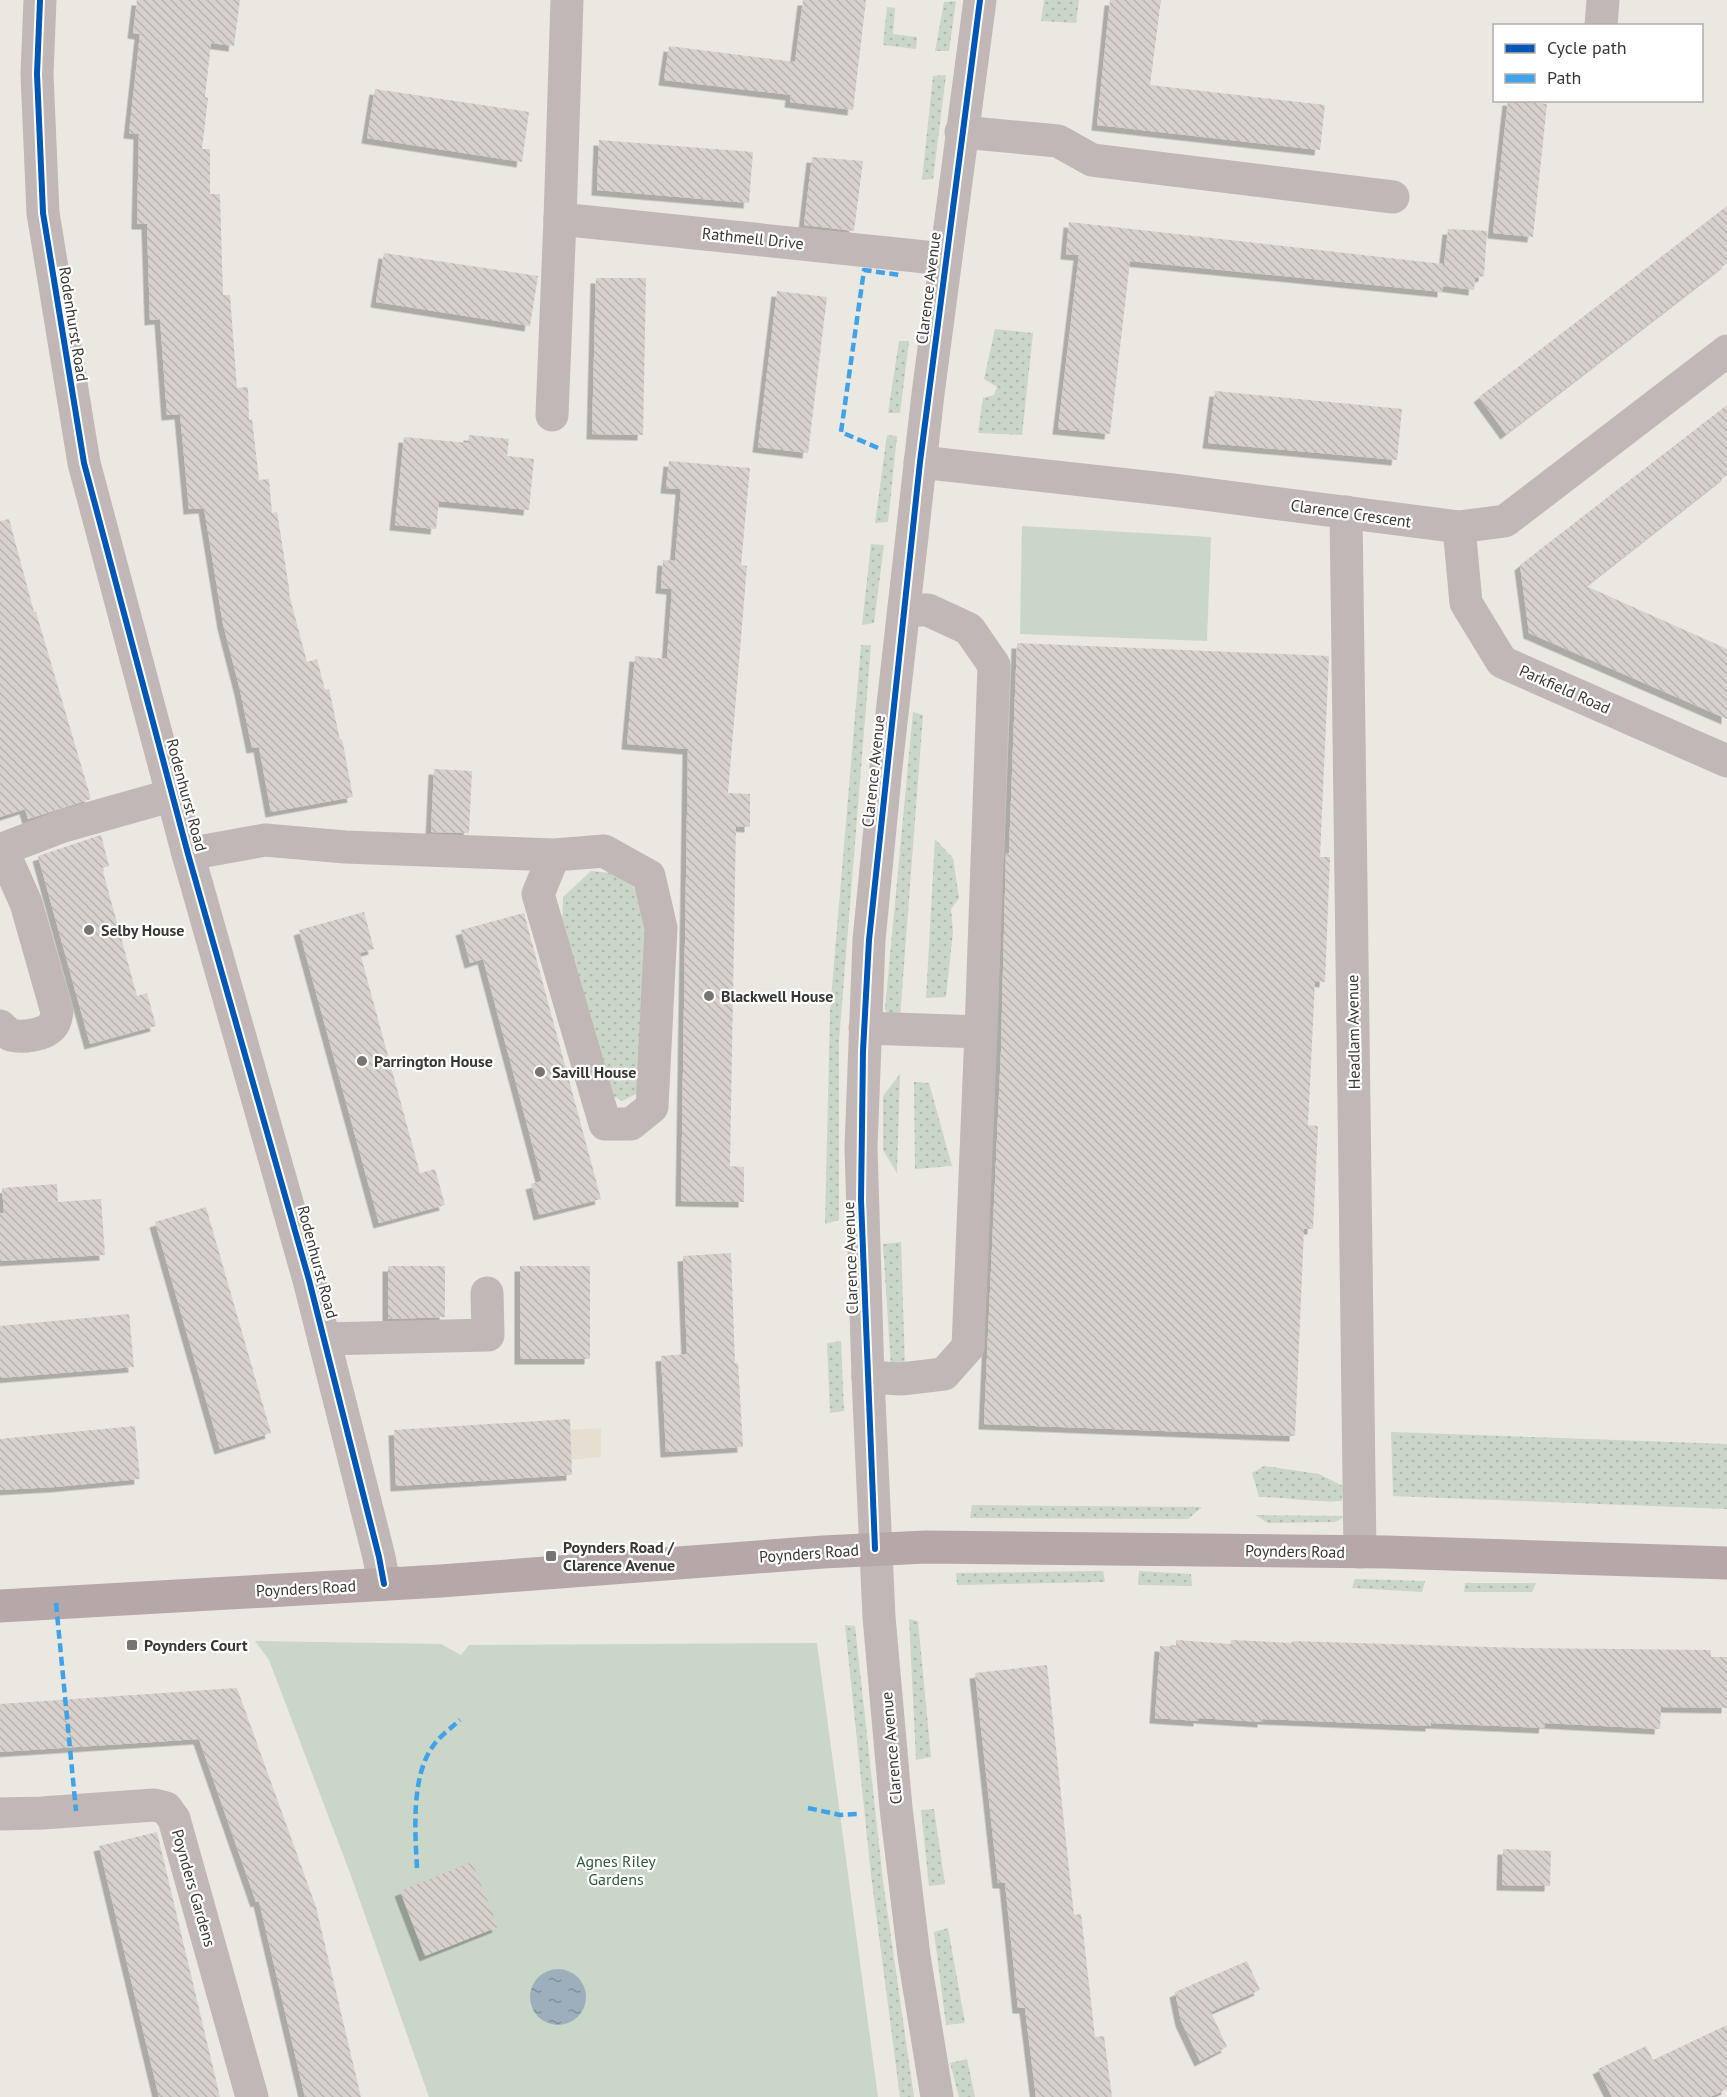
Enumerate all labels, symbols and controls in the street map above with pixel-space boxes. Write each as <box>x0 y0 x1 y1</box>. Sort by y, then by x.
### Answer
legend <box>1493 24 1703 102</box>
text: Cycle path <box>1547 36 1627 59</box>
text: Path <box>1547 66 1581 89</box>
street label: Rathmell Drive <box>701 223 805 253</box>
street label: Clarence Avenue <box>911 231 945 345</box>
street label: Rodenhurst Road <box>55 265 93 383</box>
street label: Clarence Crescent <box>1289 495 1413 531</box>
street label: Parkfield Road <box>1516 660 1614 718</box>
street label: Clarence Avenue <box>857 714 889 828</box>
street label: Rodenhurst Road <box>162 736 212 854</box>
place label: Selby House <box>101 920 184 940</box>
marker: Selby House <box>82 923 96 937</box>
street label: Headlam Avenue <box>1342 974 1364 1090</box>
place label: Blackwell House <box>721 986 833 1006</box>
marker: Blackwell House <box>702 989 716 1003</box>
place label: Parrington House <box>374 1051 493 1071</box>
marker: Parrington House <box>355 1054 369 1068</box>
place label: Savill House <box>552 1062 636 1082</box>
marker: Savill House <box>533 1065 547 1079</box>
street label: Clarence Avenue <box>838 1201 862 1315</box>
street label: Rodenhurst Road <box>293 1203 343 1321</box>
place label: Poynders Road / Clarence Avenue <box>563 1537 675 1575</box>
street label: Poynders Road <box>758 1540 860 1566</box>
street label: Poynders Road <box>1245 1540 1345 1562</box>
marker: Poynders Road / Clarence Avenue <box>544 1549 558 1563</box>
street label: Poynders Road <box>256 1575 356 1601</box>
place label: Poynders Court <box>144 1635 248 1655</box>
marker: Poynders Court <box>125 1638 139 1652</box>
street label: Clarence Avenue <box>876 1691 906 1805</box>
street label: Poynders Gardens <box>168 1827 220 1949</box>
park label: Agnes Riley Gardens <box>576 1851 656 1889</box>

